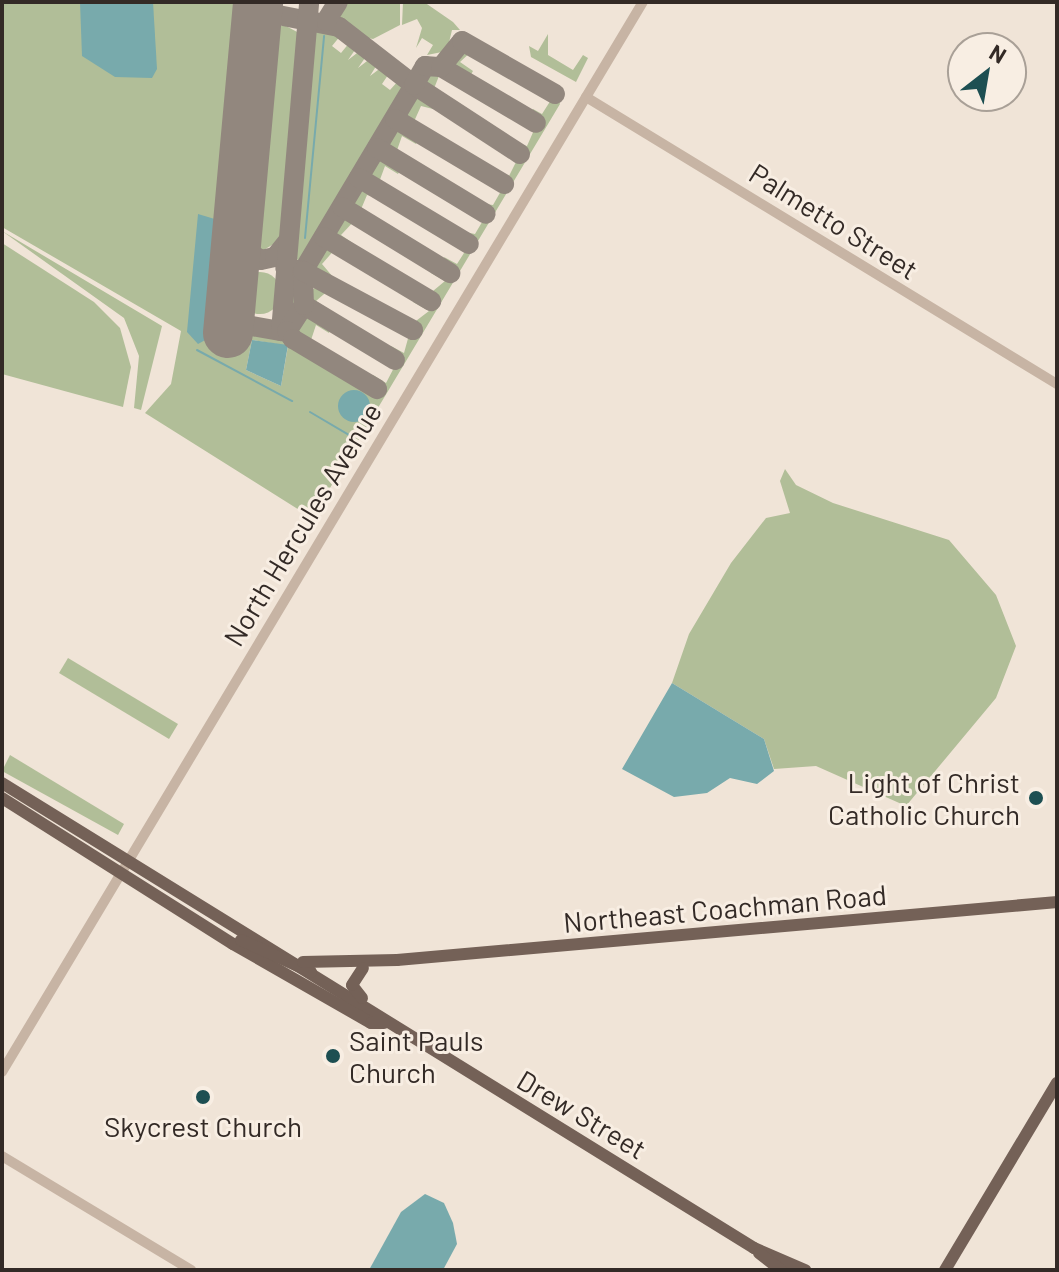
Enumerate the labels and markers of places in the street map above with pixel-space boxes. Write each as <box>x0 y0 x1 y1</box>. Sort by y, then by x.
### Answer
place label: Light of Christ Catholic Church <box>828 765 1020 831</box>
marker: Light of Christ Catholic Church <box>1027 789 1045 807</box>
place label: Saint Pauls Church <box>349 1023 483 1089</box>
marker: Saint Pauls Church <box>324 1047 342 1065</box>
marker: Skycrest Church <box>194 1088 212 1106</box>
place label: Skycrest Church <box>104 1109 302 1143</box>

